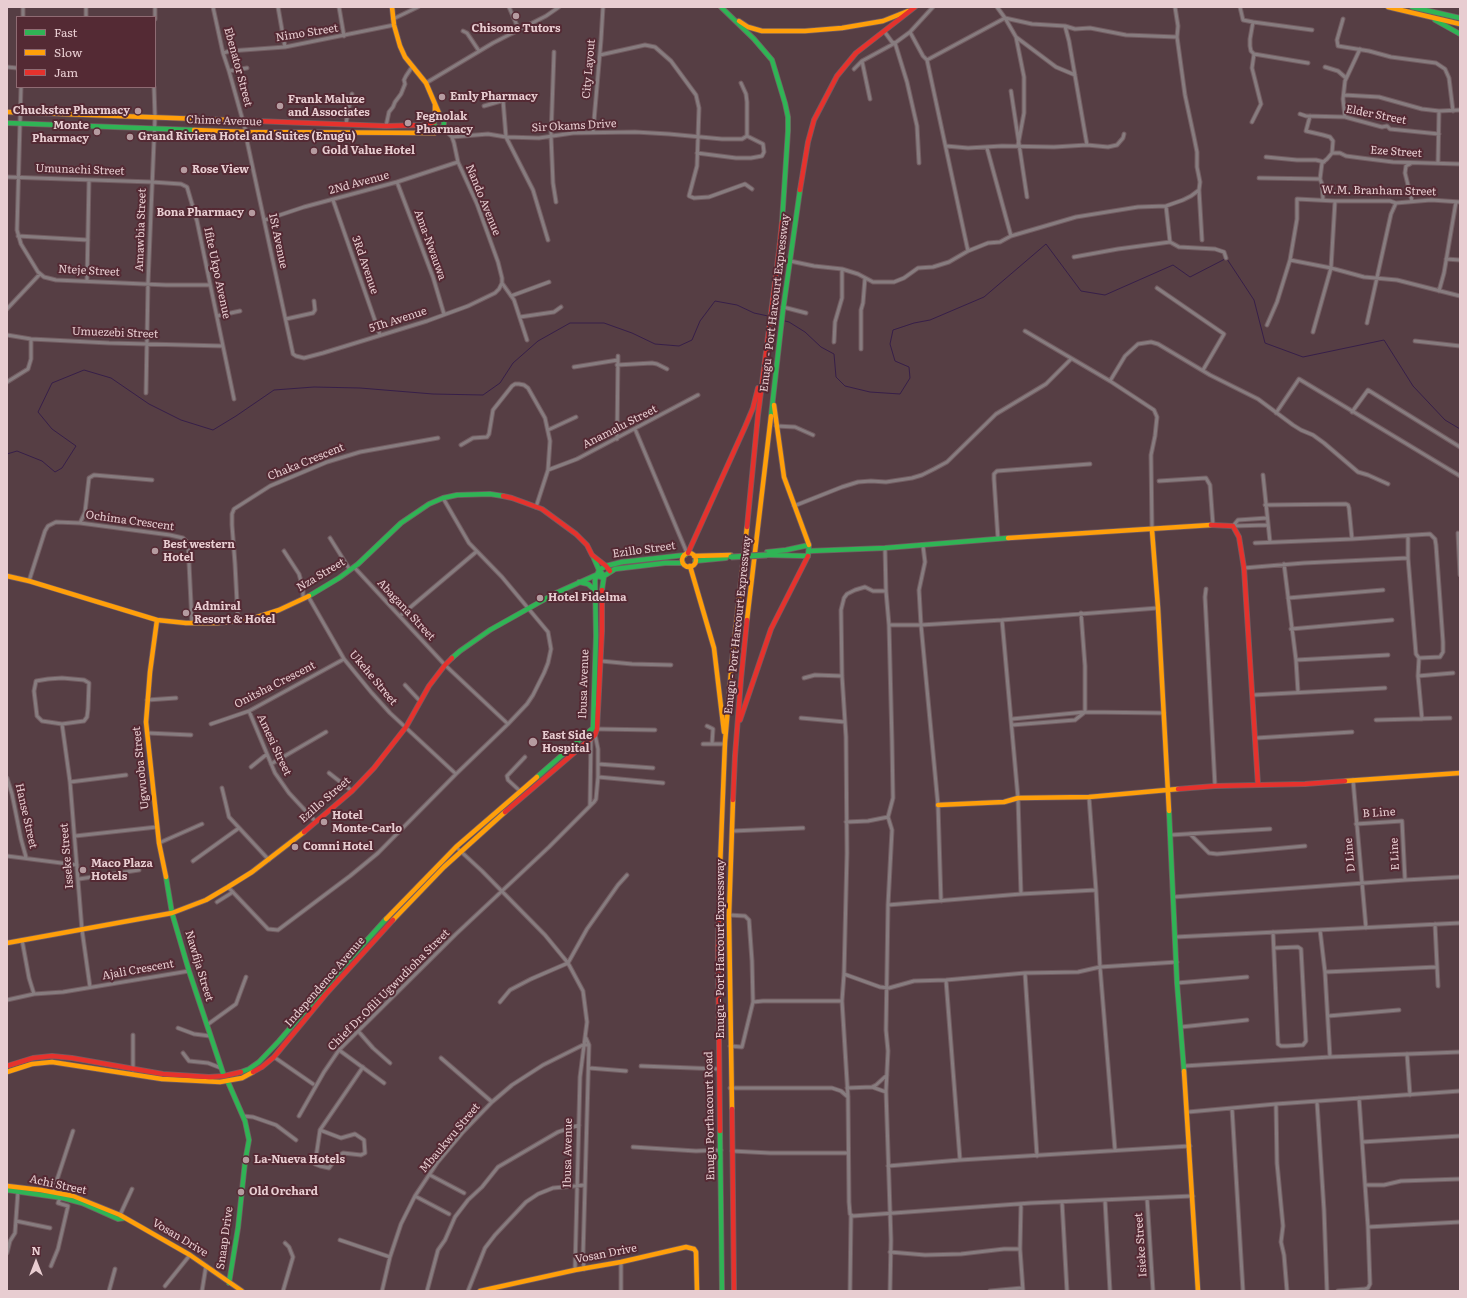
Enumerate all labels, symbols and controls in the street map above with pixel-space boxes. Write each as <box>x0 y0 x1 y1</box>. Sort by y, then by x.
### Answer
marker: Chisome Tutors <box>511 11 521 21</box>
legend <box>16 16 156 88</box>
street label: Nimo Street <box>275 22 339 44</box>
place label: Chisome Tutors <box>471 22 561 36</box>
text: Fast <box>54 23 77 41</box>
street label: Ebenator Street <box>221 26 255 108</box>
street label: City Layout <box>580 39 598 99</box>
text: Slow <box>54 43 82 61</box>
text: Jam <box>54 63 78 81</box>
place label: Emly Pharmacy <box>450 90 538 104</box>
marker: Emly Pharmacy <box>437 92 447 102</box>
place label: Frank Maluze and Associates <box>288 93 370 119</box>
marker: Frank Maluze and Associates <box>275 101 285 111</box>
street label: Elder Street <box>1344 103 1408 127</box>
place label: Chuckstar Pharmacy <box>13 104 130 118</box>
marker: Chuckstar Pharmacy <box>133 106 143 116</box>
place label: Fegnolak Pharmacy <box>416 110 473 136</box>
street label: Chime Avenue <box>186 113 262 129</box>
street label: Sir Okams Drive <box>531 117 617 135</box>
marker: Fegnolak Pharmacy <box>403 118 413 128</box>
place label: Monte Pharmacy <box>32 119 89 145</box>
marker: Monte Pharmacy <box>92 127 102 137</box>
place label: Grand Riviera Hotel and Suites (Enugu) <box>138 130 356 144</box>
marker: Grand Riviera Hotel and Suites (Enugu) <box>125 132 135 142</box>
place label: Gold Value Hotel <box>322 144 415 158</box>
street label: Eze Street <box>1370 144 1422 160</box>
marker: Gold Value Hotel <box>309 146 319 156</box>
street label: Umunachi Street <box>35 162 125 178</box>
street label: Nando Avenue <box>463 162 503 238</box>
place label: Rose View <box>192 163 249 177</box>
marker: Rose View <box>179 165 189 175</box>
street label: 2Nd Avenue <box>327 169 391 197</box>
street label: W.M. Branham Street <box>1322 183 1436 199</box>
street label: Amawbia Street <box>133 188 149 272</box>
place label: Bona Pharmacy <box>156 206 244 220</box>
marker: Bona Pharmacy <box>247 208 257 218</box>
street label: Ama-Nwauwa <box>411 208 449 282</box>
street label: 1St Avenue <box>266 212 290 270</box>
street label: Enugu - Port Harcourt Expressway <box>758 213 792 393</box>
street label: Ifite Ukpo Avenue <box>201 226 233 320</box>
street label: 3Rd Avenue <box>349 234 381 296</box>
street label: Nteje Street <box>58 263 120 279</box>
street label: 5Th Avenue <box>367 304 429 336</box>
street label: Umuezebi Street <box>72 325 158 341</box>
street label: Anamalu Street <box>581 403 659 451</box>
street label: Chaka Crescent <box>266 441 346 483</box>
street label: Ochima Crescent <box>85 508 175 534</box>
street label: Enugu - Port Harcourt Expressway <box>722 535 754 715</box>
place label: Best western Hotel <box>163 538 235 564</box>
street label: Ezillo Street <box>612 539 676 561</box>
marker: Best western Hotel <box>150 546 160 556</box>
street label: Nza Street <box>295 555 347 595</box>
street label: Abagana Street <box>374 577 438 643</box>
place label: Hotel Fidelma <box>548 591 627 605</box>
marker: Hotel Fidelma <box>535 593 545 603</box>
place label: Admiral Resort & Hotel <box>194 600 276 626</box>
marker: Admiral Resort & Hotel <box>181 608 191 618</box>
street label: Ukehe Street <box>346 648 400 708</box>
street label: Ibusa Avenue <box>576 649 592 719</box>
street label: Onitsha Crescent <box>232 659 318 711</box>
street label: Amesi Street <box>254 712 294 778</box>
street label: Ugwuoba Street <box>130 726 152 810</box>
place label: East Side Hospital <box>542 729 592 755</box>
marker: East Side Hospital <box>527 736 539 748</box>
street label: Ezillo Street <box>297 774 353 826</box>
street label: Hanse Street <box>12 782 40 850</box>
street label: B Line <box>1362 805 1396 821</box>
place label: Hotel Monte-Carlo <box>332 809 402 835</box>
marker: Hotel Monte-Carlo <box>319 817 329 827</box>
street label: Isseke Street <box>58 823 76 889</box>
street label: D Line <box>1342 837 1358 873</box>
street label: E Line <box>1388 837 1402 871</box>
place label: Comni Hotel <box>303 840 373 854</box>
marker: Comni Hotel <box>290 842 300 852</box>
place label: Maco Plaza Hotels <box>91 857 153 883</box>
street label: Enugu - Port Harcourt Expressway <box>714 859 728 1039</box>
marker: Maco Plaza Hotels <box>78 865 88 875</box>
street label: Chief Dr.Ofili Ugwudioha Street <box>325 926 453 1054</box>
street label: Nawfija Street <box>182 929 216 1003</box>
street label: Independence Avenue <box>282 934 368 1030</box>
street label: Ajali Crescent <box>101 957 175 983</box>
street label: Enugu Porthacourt Road <box>702 1051 718 1181</box>
street label: Mbaukwu Street <box>417 1101 483 1175</box>
street label: Ibusa Avenue <box>561 1118 575 1188</box>
place label: La-Nueva Hotels <box>254 1153 345 1167</box>
marker: La-Nueva Hotels <box>241 1155 251 1165</box>
street label: Achi Street <box>28 1173 88 1197</box>
place label: Old Orchard <box>249 1185 318 1199</box>
marker: Old Orchard <box>236 1187 246 1197</box>
street label: Snaap Drive <box>214 1206 236 1270</box>
street label: Isieke Street <box>1132 1212 1150 1278</box>
street label: Vosan Drive <box>150 1216 210 1260</box>
north arrow <box>16 1242 56 1282</box>
text: N <box>31 1242 41 1258</box>
street label: Vosan Drive <box>574 1242 638 1266</box>

